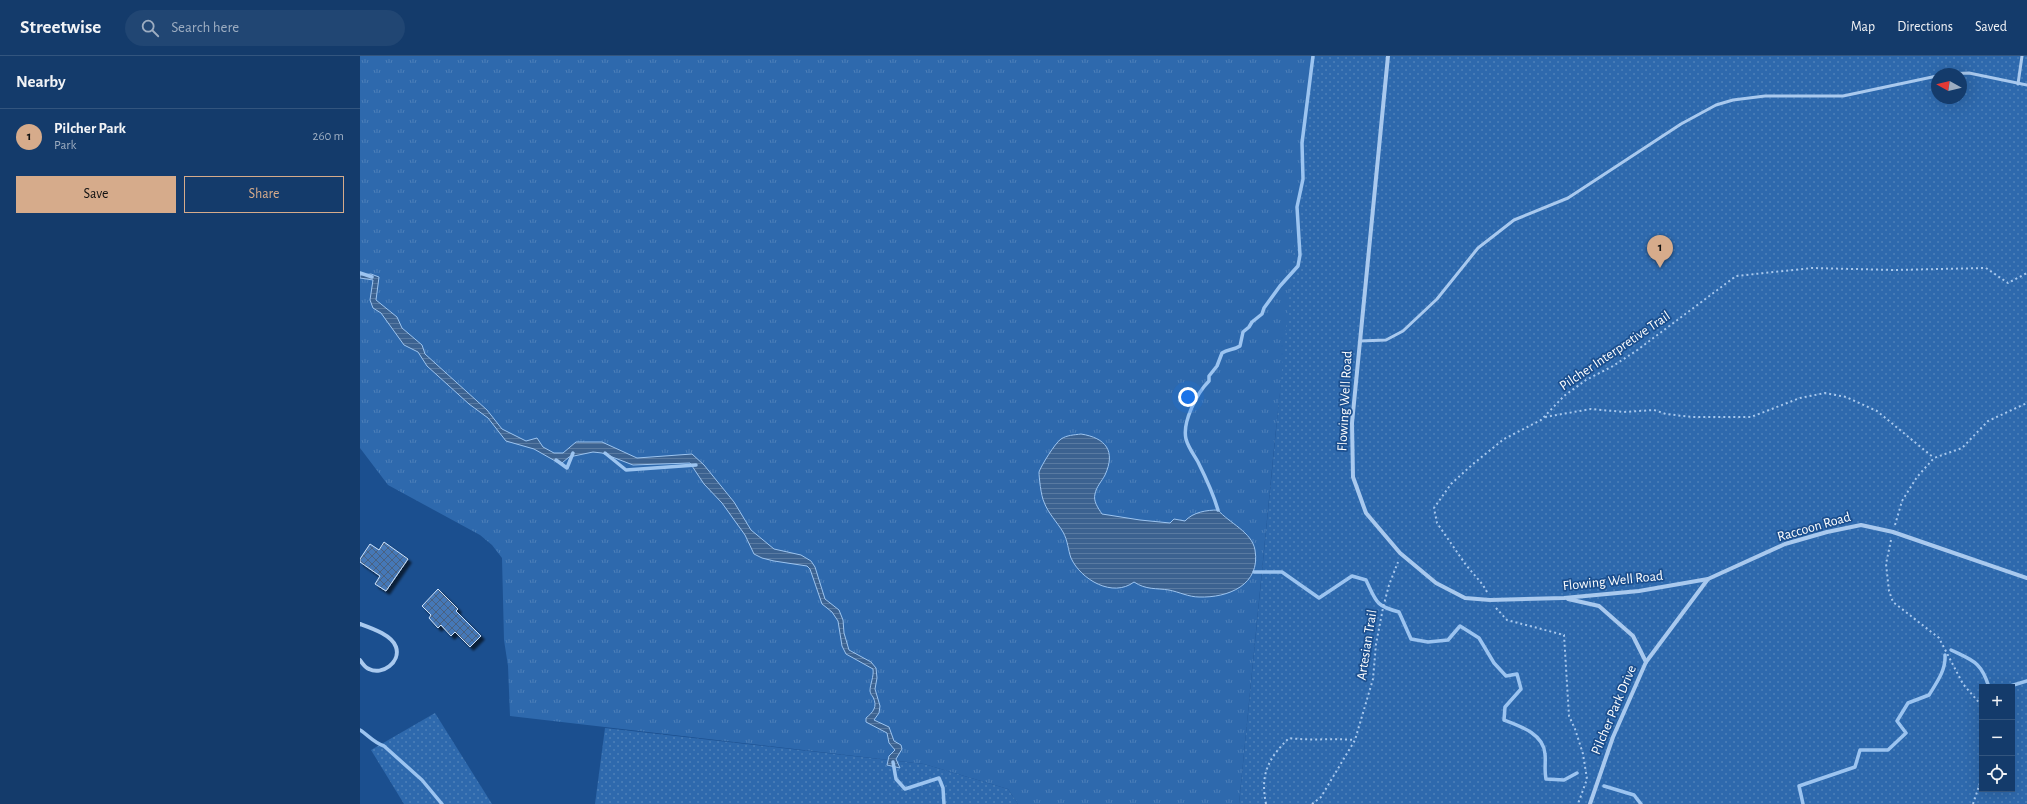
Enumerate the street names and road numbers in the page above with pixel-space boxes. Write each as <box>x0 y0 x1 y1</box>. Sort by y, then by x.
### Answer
street label: Pilcher Interpretive Trail <box>1557 309 1673 393</box>
street label: Flowing Well Road <box>1335 350 1355 452</box>
street label: Raccoon Road <box>1776 510 1852 544</box>
street label: Flowing Well Road <box>1562 569 1664 593</box>
street label: Artesian Trail <box>1355 609 1379 681</box>
street label: Pilcher Park Drive <box>1589 663 1639 757</box>

